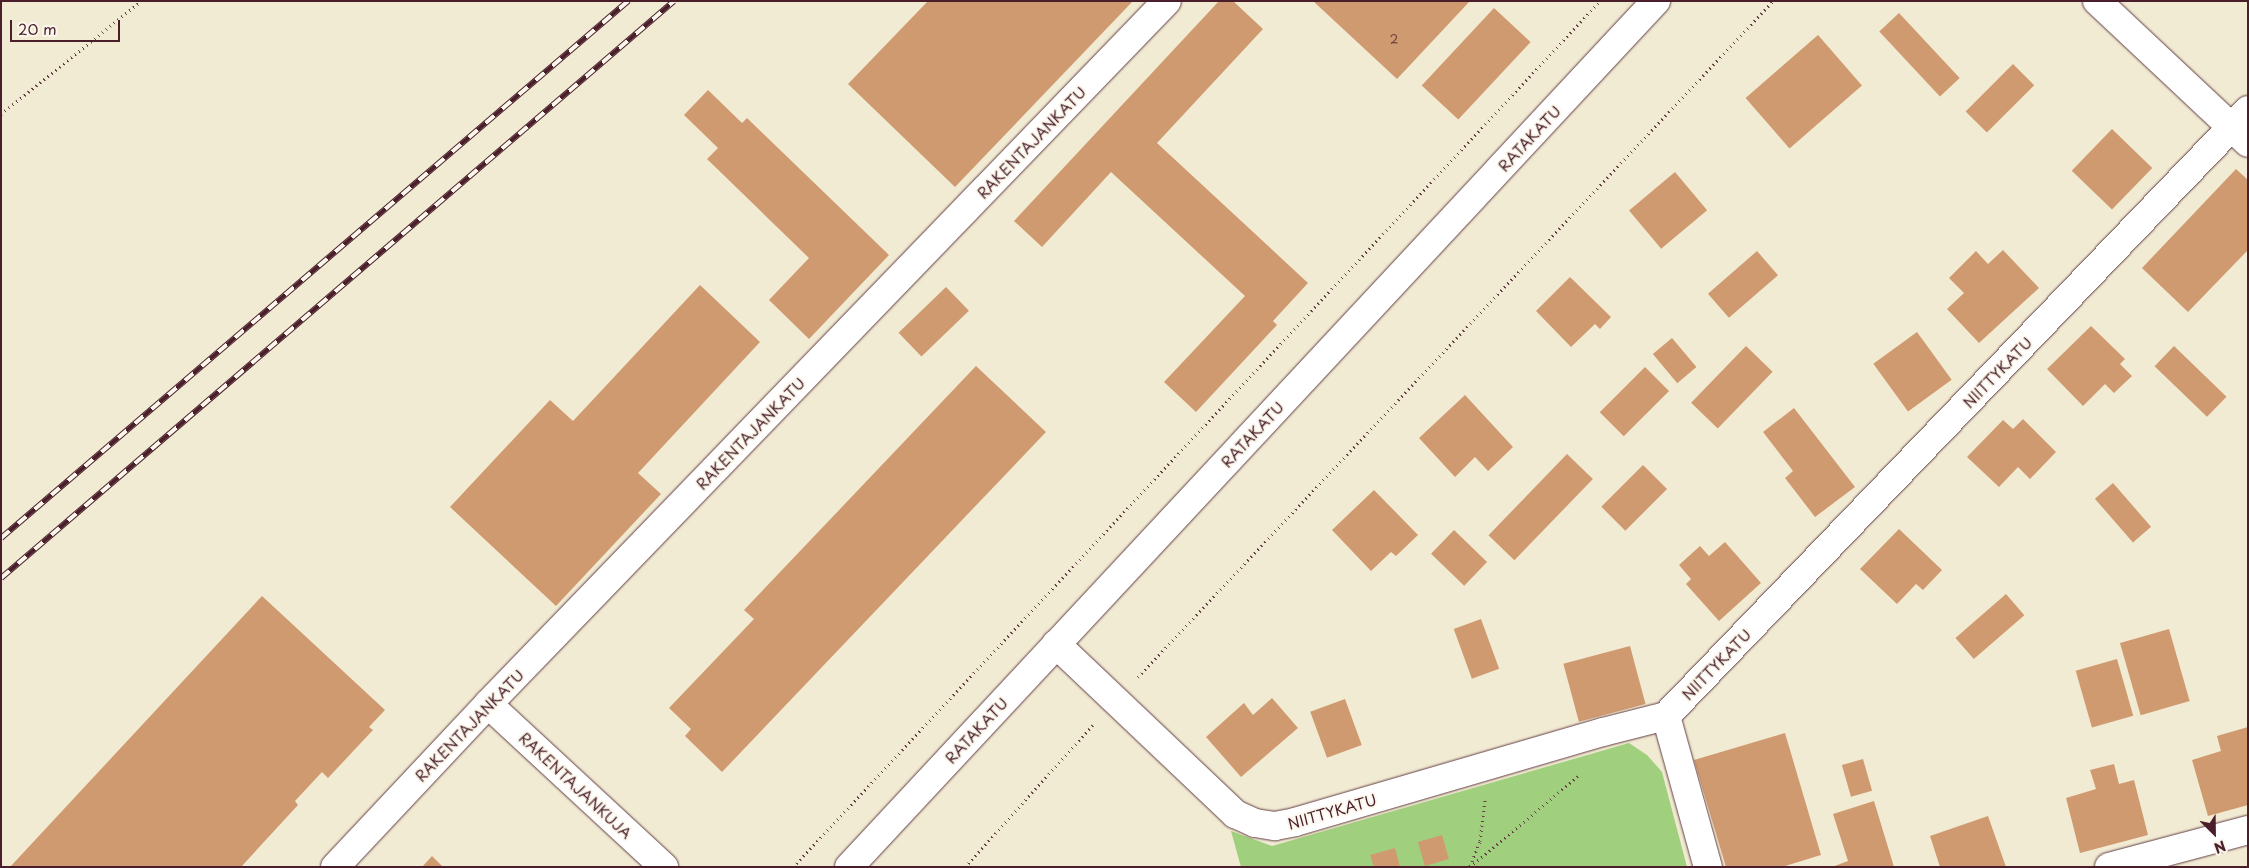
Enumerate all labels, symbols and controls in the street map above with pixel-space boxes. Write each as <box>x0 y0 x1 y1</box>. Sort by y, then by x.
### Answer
scale bar <box>12 10 122 42</box>
text: 20 m <box>18 17 57 40</box>
house number: 2 <box>1390 33 1398 47</box>
street label: RAKENTAJANKATU <box>973 82 1089 202</box>
street label: RATAKATU <box>1494 101 1564 175</box>
street label: NIITTYKATU <box>1959 333 2035 411</box>
street label: RAKENTAJANKATU <box>692 373 808 493</box>
street label: RATAKATU <box>1217 397 1287 471</box>
street label: NIITTYKATU <box>1678 625 1754 703</box>
street label: RAKENTAJANKATU <box>411 665 527 785</box>
street label: RATAKATU <box>941 693 1011 767</box>
street label: RAKENTAJANKUJA <box>516 728 636 842</box>
street label: NIITTYKATU <box>1286 790 1378 832</box>
north arrow <box>2189 808 2239 858</box>
text: N <box>2211 835 2229 859</box>

